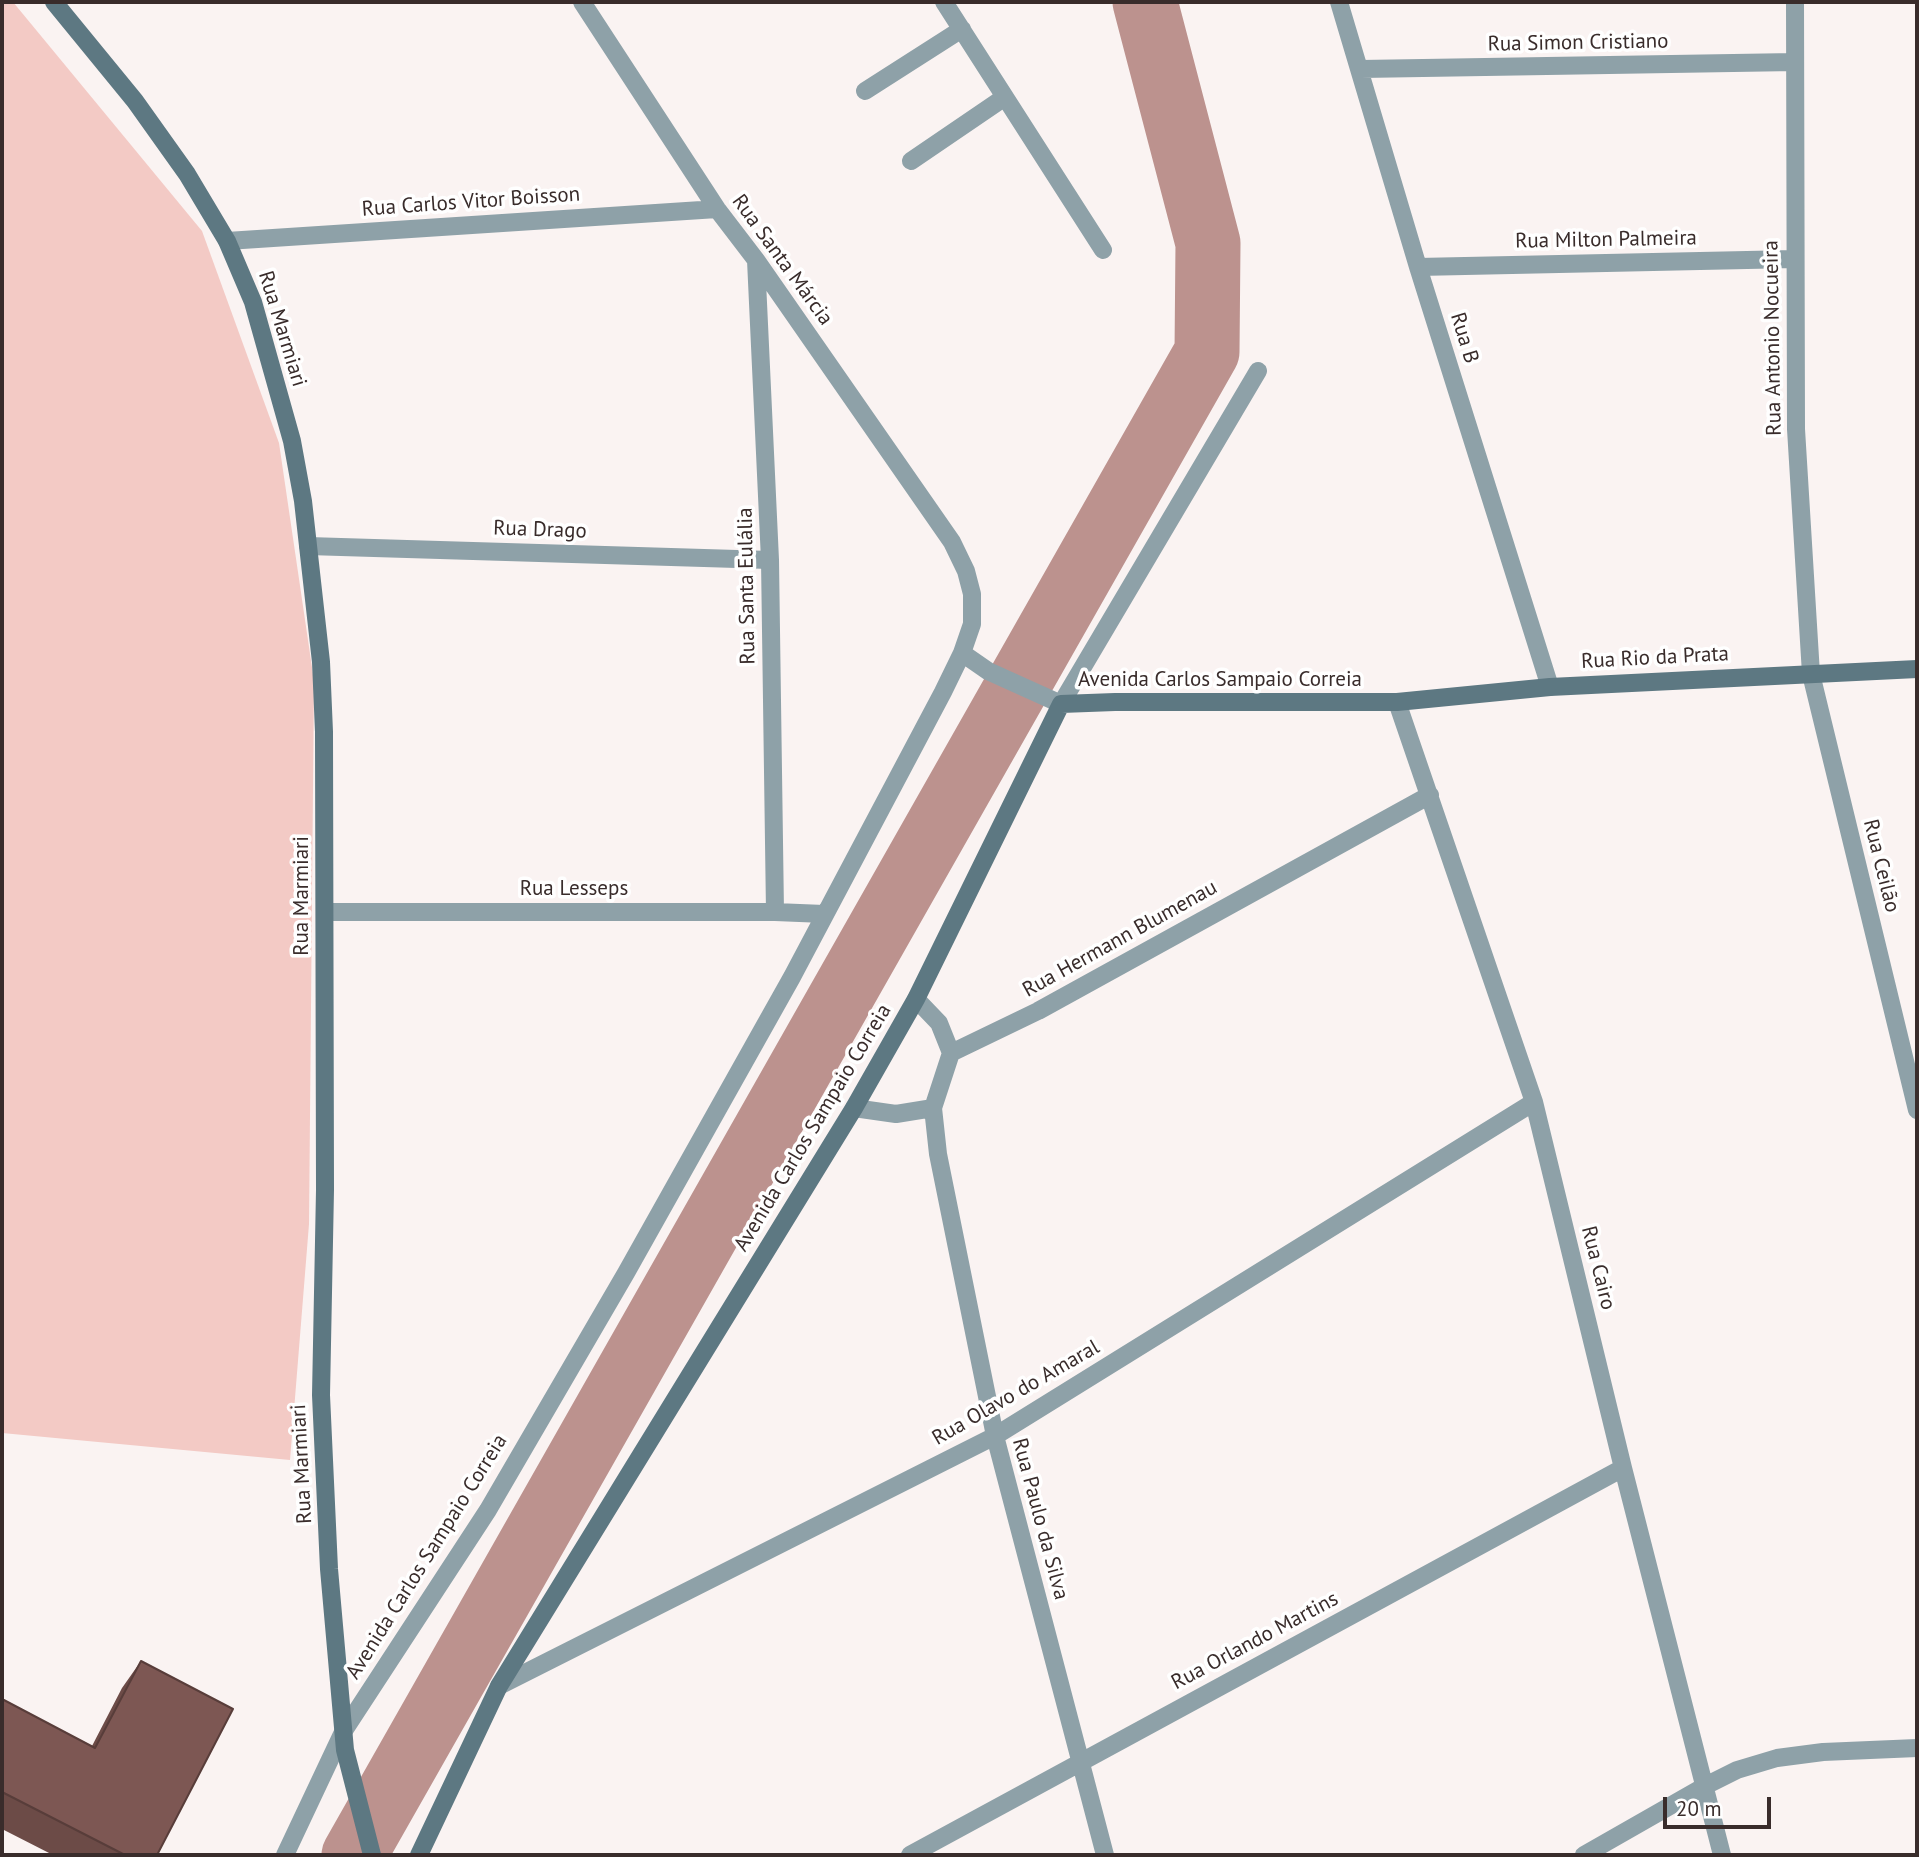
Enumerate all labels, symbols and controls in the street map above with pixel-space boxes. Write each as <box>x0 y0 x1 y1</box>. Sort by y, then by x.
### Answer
street label: Rua Simon Cristiano <box>1487 29 1669 57</box>
street label: Rua Carlos Vitor Boisson <box>361 182 581 222</box>
street label: Rua Santa Márcia <box>726 190 838 330</box>
street label: Rua Milton Palmeira <box>1515 226 1697 254</box>
street label: Rua Antonio Nocueira <box>1759 240 1787 436</box>
street label: Rua Marmiari <box>252 268 312 390</box>
street label: Rua B <box>1444 310 1484 366</box>
street label: Rua Santa Eulália <box>733 507 761 665</box>
street label: Rua Drago <box>493 516 587 544</box>
street label: Rua Rio da Prata <box>1580 642 1730 674</box>
street label: Avenida Carlos Sampaio Correia <box>1078 667 1362 693</box>
street label: Rua Ceilão <box>1857 817 1905 915</box>
street label: Rua Marmiari <box>289 836 315 956</box>
street label: Rua Hermann Blumenau <box>1018 875 1222 1003</box>
street label: Rua Lesseps <box>520 876 628 902</box>
street label: Avenida Carlos Sampaio Correia <box>729 1000 897 1256</box>
street label: Rua Cairo <box>1575 1223 1621 1313</box>
street label: Rua Olavo do Amaral <box>928 1335 1104 1451</box>
street label: Rua Marmiari <box>286 1404 318 1524</box>
street label: Avenida Carlos Sampaio Correia <box>341 1430 513 1684</box>
street label: Rua Paulo da Silva <box>1006 1436 1074 1602</box>
street label: Rua Orlando Martins <box>1167 1586 1343 1696</box>
scale bar <box>1667 1784 1776 1828</box>
text: 20 m <box>1676 1795 1722 1822</box>

